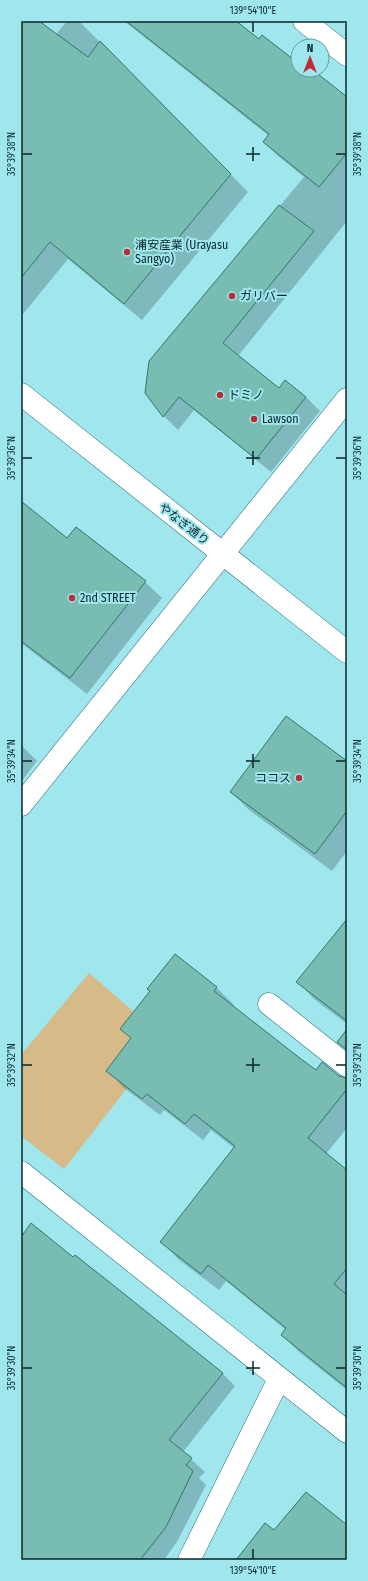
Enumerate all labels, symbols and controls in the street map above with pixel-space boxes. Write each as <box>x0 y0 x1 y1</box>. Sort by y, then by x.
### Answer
text: 139°54'10"E <box>230 5 276 17</box>
north arrow <box>290 38 330 78</box>
text: N <box>307 42 313 55</box>
text: 35°39'38"N <box>6 132 18 176</box>
text: 35°39'38"N <box>352 132 364 176</box>
place label: 浦安産業 (Urayasu Sangyo) <box>135 238 228 266</box>
marker: 浦安産業 (Urayasu Sangyo) <box>122 247 132 257</box>
place label: ガリバー <box>240 289 288 303</box>
marker: ガリバー <box>227 291 237 301</box>
place label: ドミノ <box>228 388 264 402</box>
marker: ドミノ <box>215 390 225 400</box>
place label: Lawson <box>262 412 299 426</box>
marker: Lawson <box>249 414 259 424</box>
text: 35°39'36"N <box>6 436 18 480</box>
text: 35°39'36"N <box>352 436 364 480</box>
street label: やなぎ通り <box>156 500 212 548</box>
place label: 2nd STREET <box>80 591 136 605</box>
marker: 2nd STREET <box>67 593 77 603</box>
text: 35°39'34"N <box>6 739 18 783</box>
text: 35°39'34"N <box>352 739 364 783</box>
place label: ココス <box>255 771 291 785</box>
marker: ココス <box>294 773 304 783</box>
text: 35°39'32"N <box>6 1043 18 1087</box>
text: 35°39'32"N <box>352 1043 364 1087</box>
text: 35°39'30"N <box>6 1346 18 1390</box>
text: 35°39'30"N <box>352 1346 364 1390</box>
text: 139°54'10"E <box>230 1565 276 1577</box>

